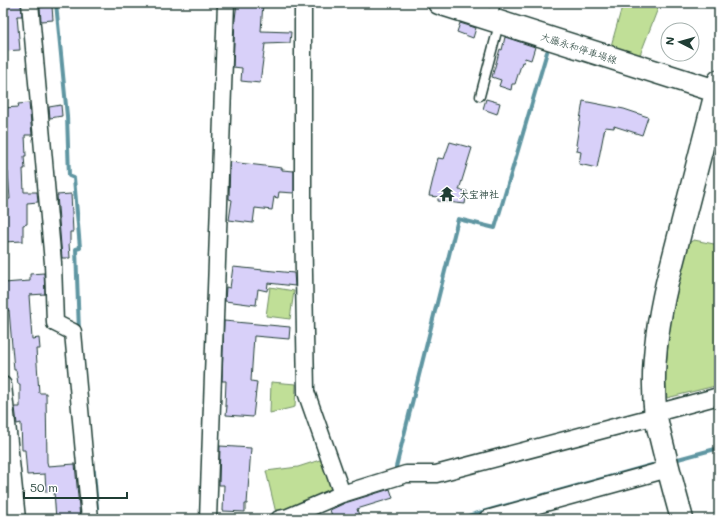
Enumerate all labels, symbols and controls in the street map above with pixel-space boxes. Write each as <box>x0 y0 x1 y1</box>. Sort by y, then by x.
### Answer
north arrow <box>660 22 700 62</box>
street label: 大藤永和停車場線 <box>539 29 619 67</box>
text: N <box>662 36 677 46</box>
temple icon: 大宝神社 <box>438 185 456 203</box>
place label: 大宝神社 <box>459 187 499 201</box>
scale bar <box>24 474 127 500</box>
text: 50 m <box>30 479 58 495</box>

